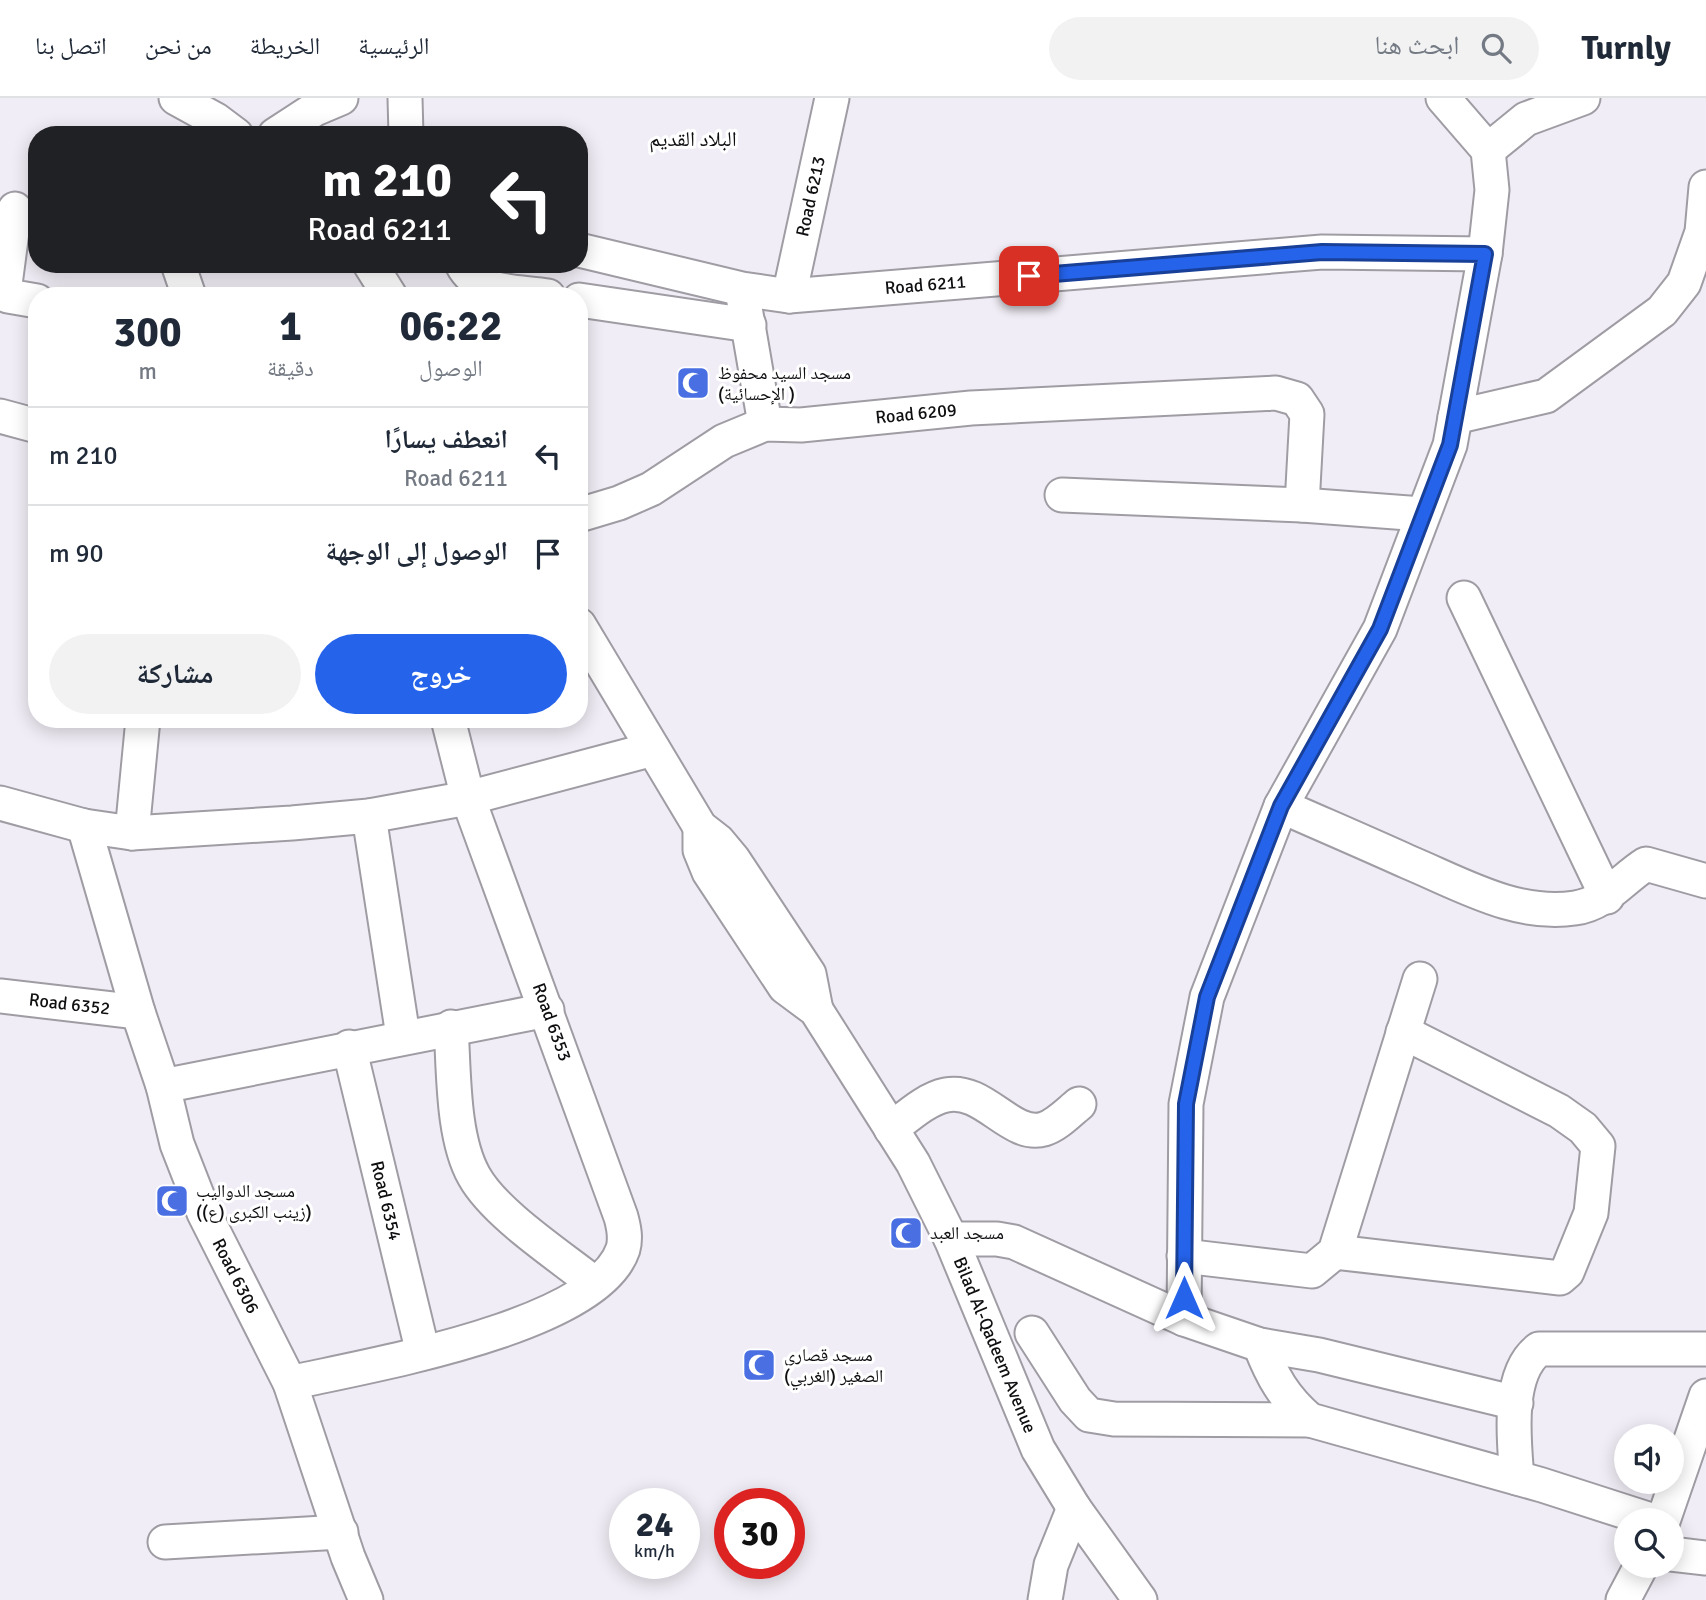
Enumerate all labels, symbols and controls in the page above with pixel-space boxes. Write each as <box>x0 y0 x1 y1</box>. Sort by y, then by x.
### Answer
search box <box>1049 17 1539 80</box>
text: Turnly <box>1581 28 1671 69</box>
icon: search <box>1477 29 1515 67</box>
text: ابحث هنا <box>1374 30 1459 62</box>
text: اتصل بنا <box>35 31 107 61</box>
text: من نحن <box>145 31 212 61</box>
text: الخريطة <box>250 31 320 61</box>
text: الرئيسية <box>358 31 429 61</box>
district label: البلاد القديم <box>649 126 737 153</box>
text: 210 m <box>322 150 452 210</box>
icon: left <box>476 154 567 245</box>
street label: Road 6213 <box>791 154 830 238</box>
text: Road 6211 <box>307 210 452 249</box>
pin <box>999 246 1059 306</box>
icon: arrive <box>1010 257 1048 295</box>
street label: Road 6211 <box>884 270 967 299</box>
text: 1 <box>279 301 302 352</box>
text: 06:22 <box>399 301 502 352</box>
text: 300 <box>114 307 182 358</box>
text: دقيقة <box>267 354 314 383</box>
text: الوصول <box>419 354 483 383</box>
text: m <box>138 357 157 386</box>
place label: مسجد السيد محفوظ (الإحسائية ) <box>718 362 851 405</box>
mosque icon: مسجد السيد محفوظ (الإحسائية ) <box>674 364 712 402</box>
street label: Road 6209 <box>874 399 958 429</box>
text: انعطف يسارًا <box>384 424 508 456</box>
icon: left <box>529 437 567 475</box>
text: 210 m <box>49 440 118 472</box>
text: Road 6211 <box>404 464 508 493</box>
icon: arrive <box>529 535 567 573</box>
text: الوصول إلى الوجهة <box>326 536 508 568</box>
text: 90 m <box>49 538 104 570</box>
button: مشاركة <box>49 634 301 714</box>
button: خروج <box>315 634 567 714</box>
street label: Road 6353 <box>528 980 576 1064</box>
street label: Road 6352 <box>28 988 111 1020</box>
street label: Road 6354 <box>366 1158 406 1243</box>
place label: مسجد الدواليب (زينب الكبرى (ع)) <box>196 1180 312 1223</box>
mosque icon: مسجد الدواليب (زينب الكبرى (ع)) <box>153 1182 191 1220</box>
mosque icon: مسجد العبد <box>887 1214 925 1252</box>
place label: مسجد العبد <box>930 1222 1004 1244</box>
street label: Road 6306 <box>208 1235 264 1317</box>
street label: Bilad Al-Qadeem Avenue <box>949 1254 1041 1436</box>
position arrow <box>1147 1261 1221 1335</box>
place label: مسجد قصاري الصغير (الغربي) <box>784 1344 883 1391</box>
mosque icon: مسجد قصاري الصغير (الغربي) <box>740 1346 778 1384</box>
map controls <box>1614 1424 1684 1578</box>
button: sound <box>1614 1424 1684 1494</box>
speed limit sign: 30 <box>714 1488 805 1579</box>
text: 24 <box>636 1503 673 1546</box>
button: search <box>1614 1508 1684 1578</box>
text: km/h <box>634 1540 675 1562</box>

